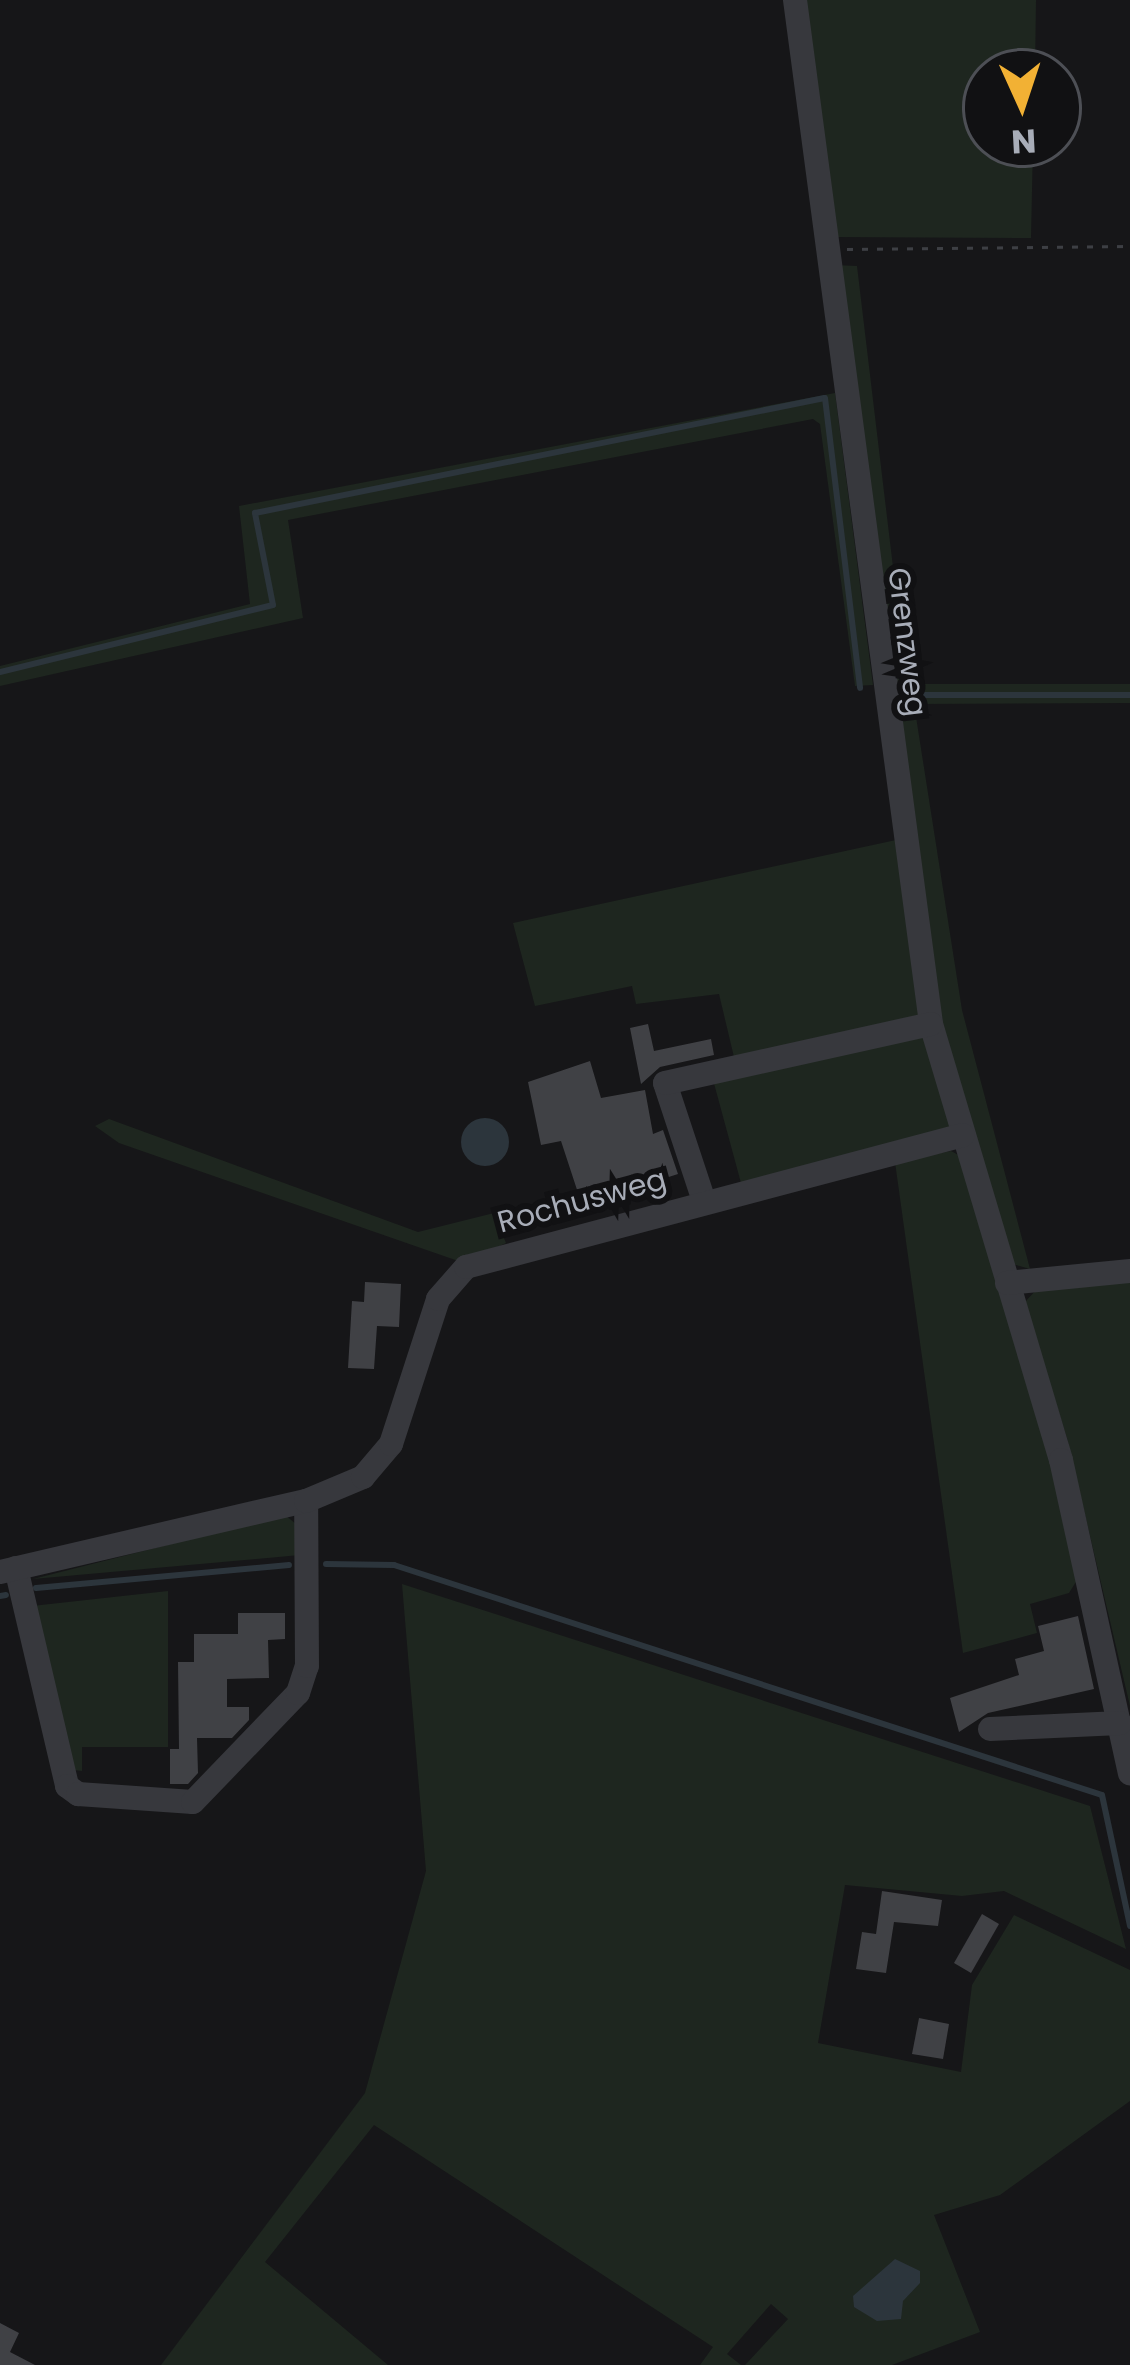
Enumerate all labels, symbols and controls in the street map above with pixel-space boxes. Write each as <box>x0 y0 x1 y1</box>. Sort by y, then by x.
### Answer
north arrow <box>962 48 1082 168</box>
text: N <box>1010 117 1037 166</box>
street label: Grenzweg <box>880 566 934 718</box>
street label: Rochusweg <box>494 1161 670 1241</box>

